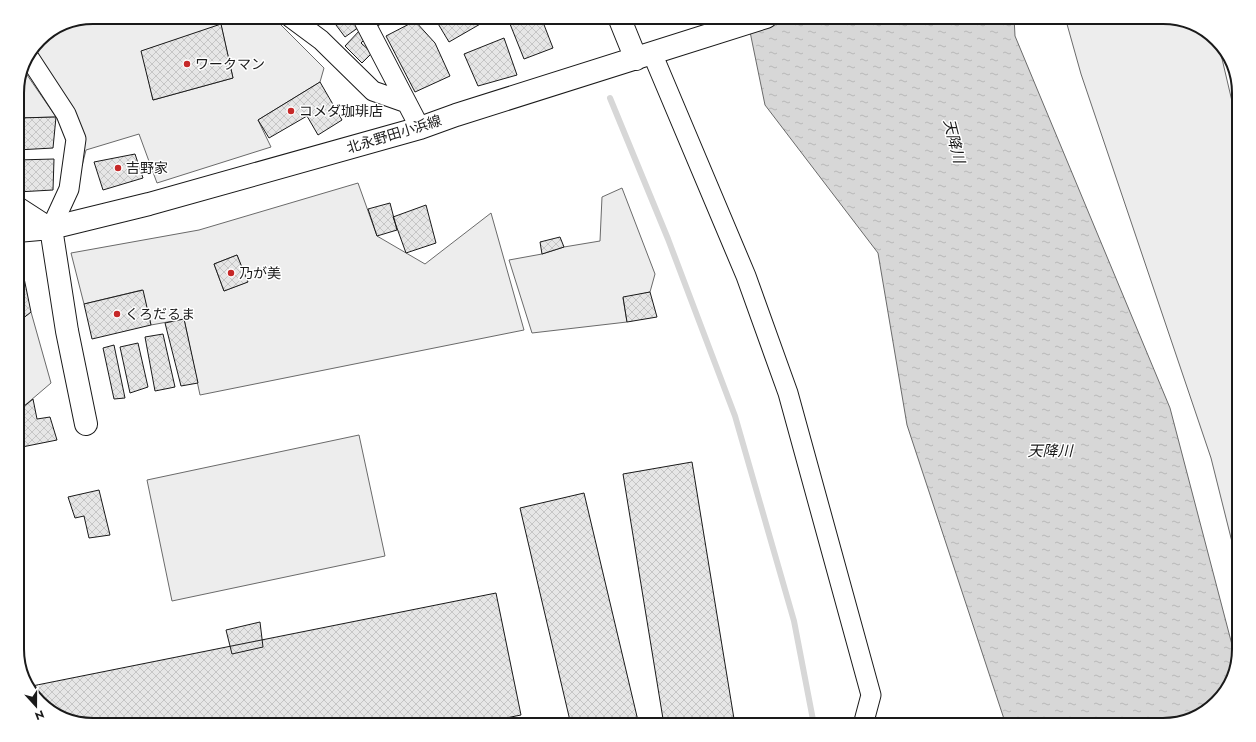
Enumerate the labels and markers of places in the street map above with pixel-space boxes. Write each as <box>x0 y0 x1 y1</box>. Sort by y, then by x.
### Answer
place label: ワークマン <box>195 54 265 74</box>
marker: ワークマン <box>182 59 192 69</box>
place label: コメダ珈琲店 <box>299 101 383 121</box>
marker: コメダ珈琲店 <box>286 106 296 116</box>
place label: 吉野家 <box>126 158 168 178</box>
marker: 吉野家 <box>113 163 123 173</box>
place label: 乃が美 <box>239 263 281 283</box>
marker: 乃が美 <box>226 268 236 278</box>
place label: くろだるま <box>125 304 195 324</box>
marker: くろだるま <box>112 309 122 319</box>

